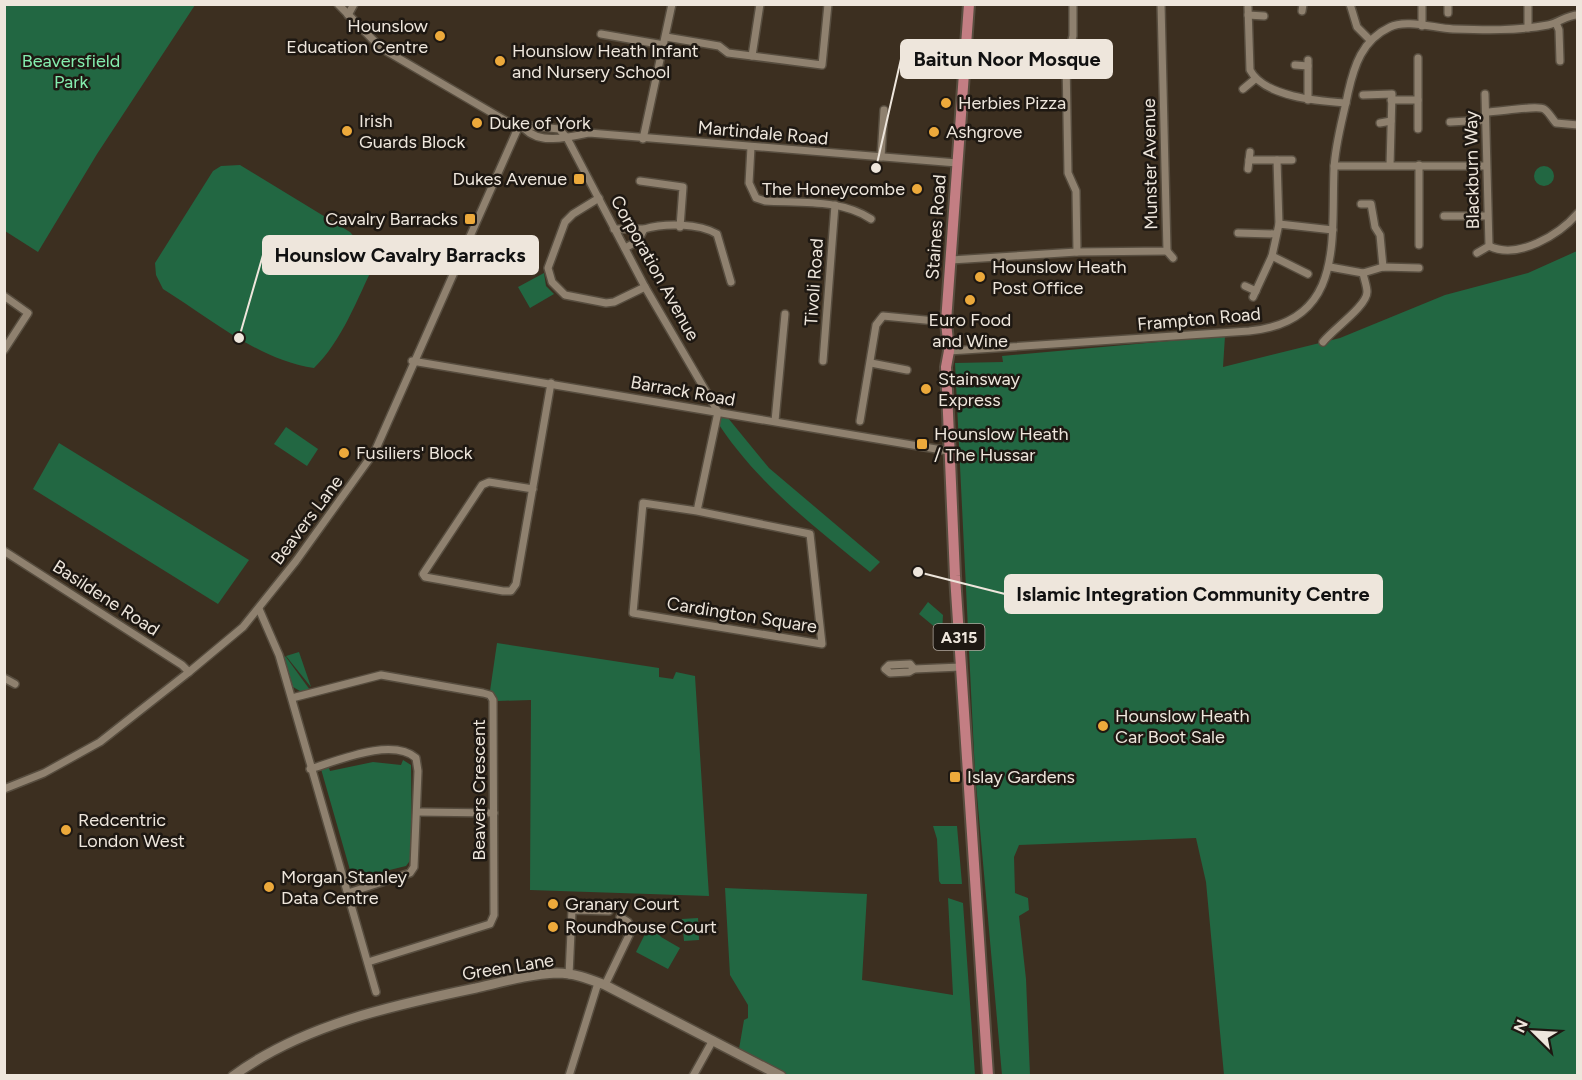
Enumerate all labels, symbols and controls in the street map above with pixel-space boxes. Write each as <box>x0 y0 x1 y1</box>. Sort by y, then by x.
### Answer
place label: Hounslow Education Centre <box>286 15 428 58</box>
marker: Hounslow Education Centre <box>433 29 447 43</box>
place label: Hounslow Heath Infant and Nursery School <box>512 40 699 83</box>
callout: Baitun Noor Mosque <box>901 40 1112 78</box>
text: Baitun Noor Mosque <box>913 47 1101 71</box>
park label: Beaversfield Park <box>22 50 120 93</box>
marker: Hounslow Heath Infant and Nursery School <box>493 54 507 68</box>
place label: Herbies Pizza <box>958 92 1066 114</box>
marker: Herbies Pizza <box>939 96 953 110</box>
street label: Munster Avenue <box>1138 98 1162 230</box>
place label: Irish Guards Block <box>359 110 466 153</box>
street label: Blackburn Way <box>1460 110 1484 230</box>
place label: Duke of York <box>489 112 591 134</box>
marker: Duke of York <box>470 116 484 130</box>
street label: Martindale Road <box>697 116 829 150</box>
place label: Ashgrove <box>946 121 1023 143</box>
marker: Irish Guards Block <box>340 124 354 138</box>
marker: Ashgrove <box>927 125 941 139</box>
place label: Dukes Avenue <box>453 168 567 190</box>
marker: Dukes Avenue <box>572 172 586 186</box>
street label: Staines Road <box>921 174 951 280</box>
place label: The Honeycombe <box>762 178 905 200</box>
marker: The Honeycombe <box>910 182 924 196</box>
street label: Corporation Avenue <box>606 192 704 345</box>
place label: Cavalry Barracks <box>325 208 458 230</box>
marker: Cavalry Barracks <box>463 212 477 226</box>
callout: Hounslow Cavalry Barracks <box>263 236 538 274</box>
street label: Tivoli Road <box>800 237 828 327</box>
text: Hounslow Cavalry Barracks <box>274 243 526 267</box>
place label: Hounslow Heath Post Office <box>992 256 1127 299</box>
marker: Hounslow Heath Post Office <box>973 270 987 284</box>
marker: Euro Food and Wine <box>963 293 977 307</box>
street label: Frampton Road <box>1136 303 1262 335</box>
place label: Euro Food and Wine <box>929 309 1011 352</box>
place label: Stainsway Express <box>938 368 1021 411</box>
street label: Barrack Road <box>629 371 737 411</box>
marker: Stainsway Express <box>919 382 933 396</box>
place label: Hounslow Heath / The Hussar <box>934 423 1069 466</box>
marker: Hounslow Heath / The Hussar <box>915 437 929 451</box>
place label: Fusiliers' Block <box>356 442 473 464</box>
marker: Fusiliers' Block <box>337 446 351 460</box>
street label: Beavers Lane <box>266 471 348 569</box>
street label: Basildene Road <box>48 555 164 641</box>
callout: Islamic Integration Community Centre <box>1005 575 1382 613</box>
text: Islamic Integration Community Centre <box>1016 582 1370 606</box>
street label: Cardington Square <box>665 592 819 638</box>
road number: A315 <box>934 624 984 650</box>
place label: Hounslow Heath Car Boot Sale <box>1115 705 1250 748</box>
street label: Beavers Crescent <box>468 719 490 861</box>
marker: Hounslow Heath Car Boot Sale <box>1096 719 1110 733</box>
place label: Islay Gardens <box>967 766 1075 788</box>
marker: Islay Gardens <box>948 770 962 784</box>
place label: Redcentric London West <box>78 809 185 852</box>
marker: Redcentric London West <box>59 823 73 837</box>
place label: Morgan Stanley Data Centre <box>281 866 408 909</box>
marker: Morgan Stanley Data Centre <box>262 880 276 894</box>
place label: Granary Court <box>565 893 680 915</box>
marker: Granary Court <box>546 897 560 911</box>
place label: Roundhouse Court <box>565 916 717 938</box>
marker: Roundhouse Court <box>546 920 560 934</box>
street label: Green Lane <box>461 949 555 985</box>
north arrow <box>1504 1002 1564 1062</box>
text: N <box>1510 1017 1532 1036</box>

